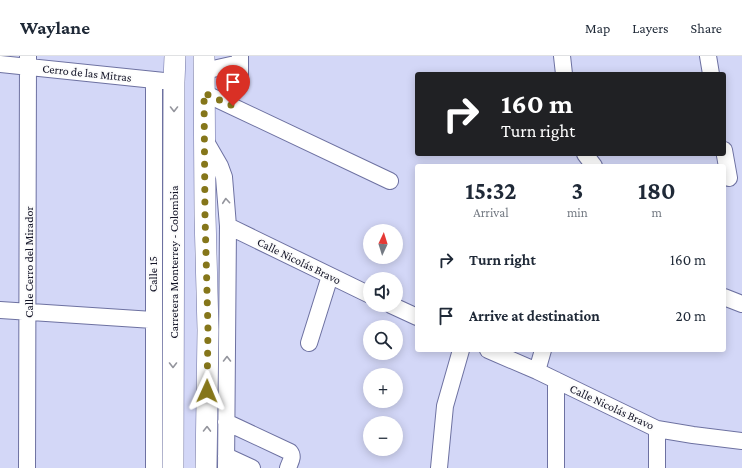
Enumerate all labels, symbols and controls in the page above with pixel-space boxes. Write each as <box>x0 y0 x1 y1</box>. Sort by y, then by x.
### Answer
text: Waylane <box>20 17 90 38</box>
text: Map <box>585 20 610 36</box>
text: Layers <box>632 20 669 36</box>
text: Share <box>691 20 722 36</box>
street label: Cerro de las Mitras <box>42 61 133 85</box>
pin <box>216 65 250 106</box>
icon: arrive <box>222 71 244 93</box>
icon: right <box>435 88 487 140</box>
text: 160 m <box>501 88 573 119</box>
one-way arrow <box>170 106 178 112</box>
text: Turn right <box>501 121 575 141</box>
text: 15:32 <box>465 177 517 204</box>
text: 3 <box>571 177 583 204</box>
text: 180 <box>638 177 676 204</box>
street label: Carretera Monterrey - Colombia <box>167 185 181 339</box>
one-way arrow <box>222 198 231 204</box>
text: Arrival <box>473 205 509 220</box>
text: min <box>567 205 588 220</box>
text: m <box>652 205 662 220</box>
street label: Calle Cerro del Mirador <box>22 206 36 318</box>
north arrow <box>363 224 403 264</box>
map controls <box>363 224 403 456</box>
street label: Calle Nicolás Bravo <box>255 235 343 287</box>
icon: right <box>435 249 457 271</box>
text: Turn right <box>469 252 536 268</box>
text: 160 m <box>670 252 706 268</box>
street label: Calle 15 <box>146 256 160 292</box>
button: sound <box>363 272 403 312</box>
icon: arrive <box>435 305 457 327</box>
text: Arrive at destination <box>469 308 600 324</box>
text: 20 m <box>676 308 706 324</box>
button: search <box>363 320 403 360</box>
one-way arrow <box>223 356 231 362</box>
one-way arrow <box>169 362 177 368</box>
button: + <box>363 368 403 408</box>
position arrow <box>186 370 228 412</box>
street label: Calle Nicolás Bravo <box>568 381 656 433</box>
button: − <box>363 416 403 456</box>
one-way arrow <box>203 426 211 432</box>

